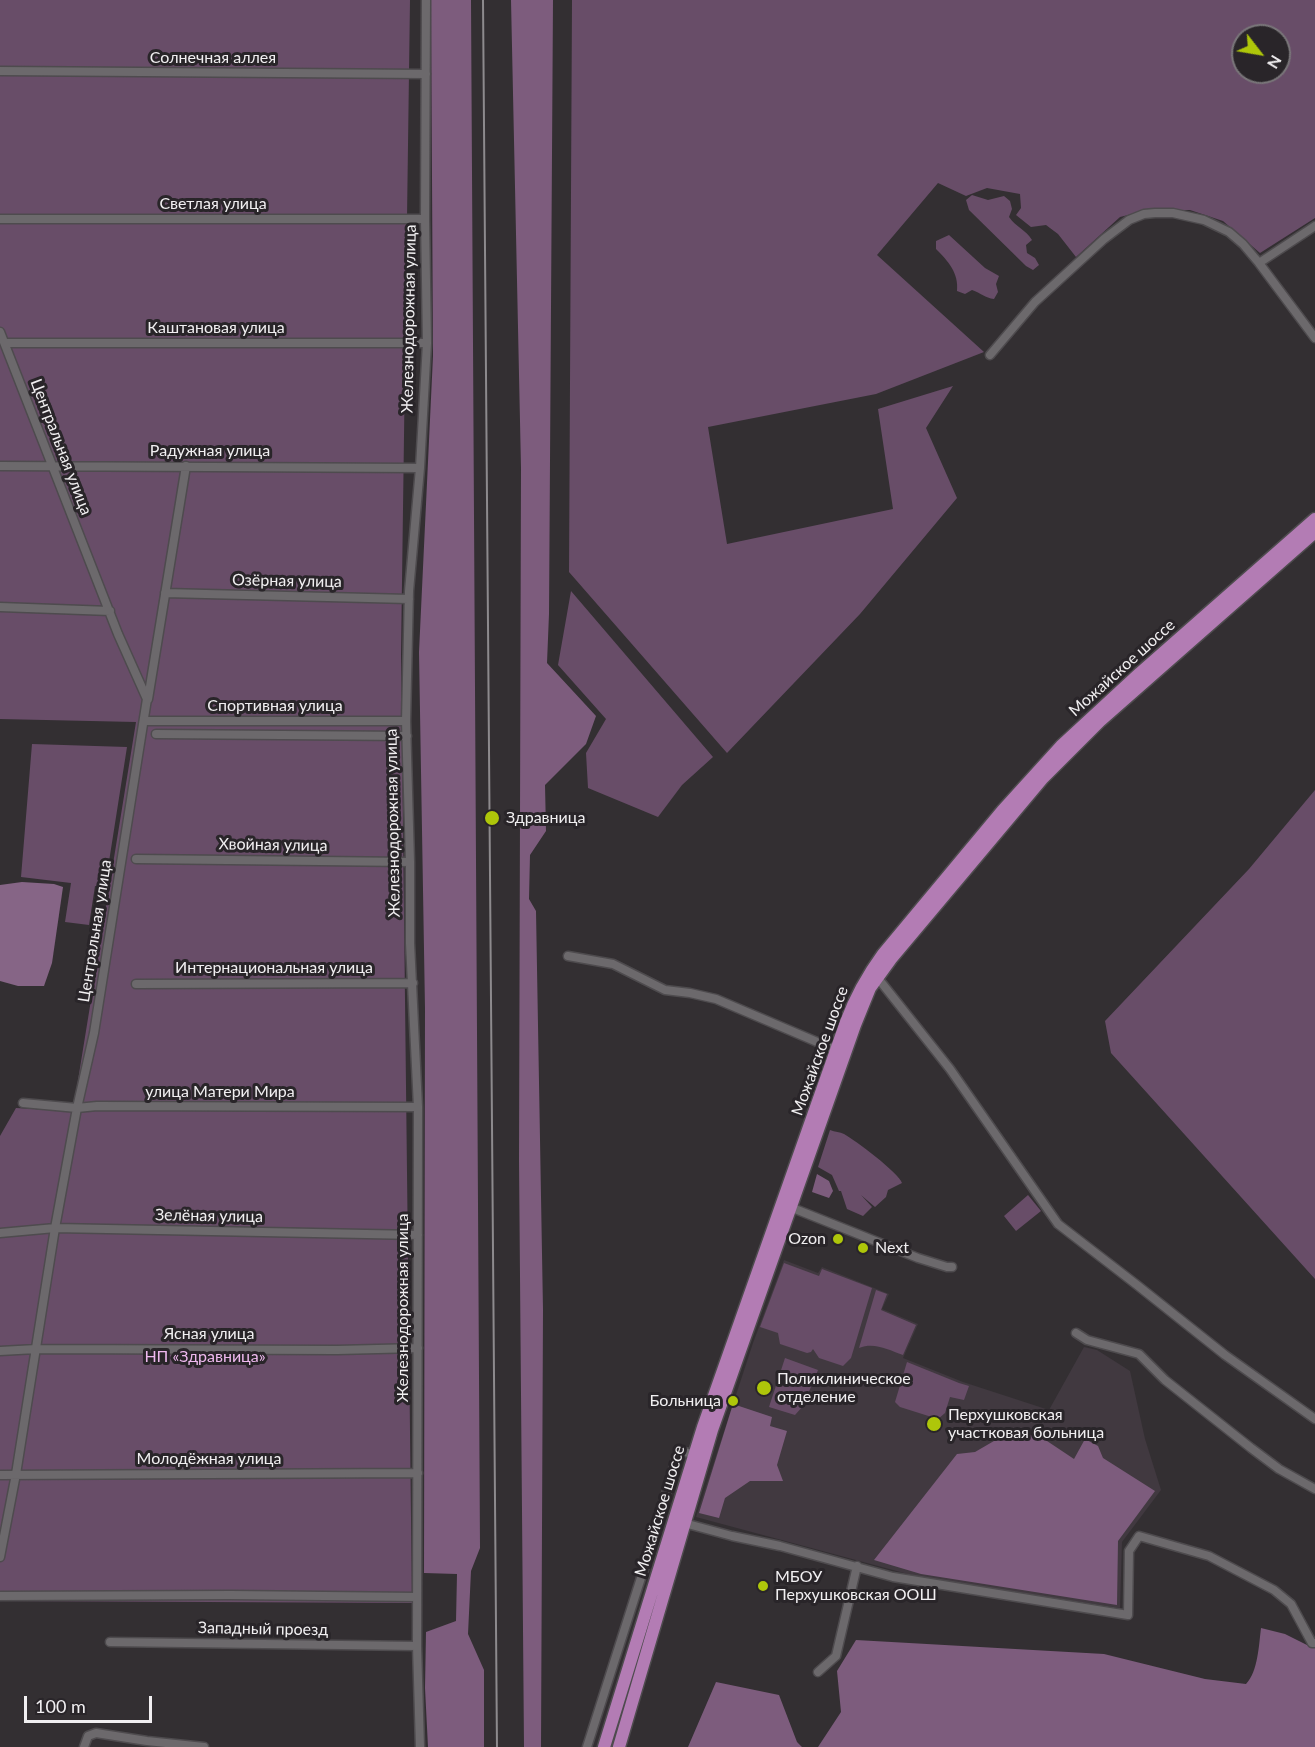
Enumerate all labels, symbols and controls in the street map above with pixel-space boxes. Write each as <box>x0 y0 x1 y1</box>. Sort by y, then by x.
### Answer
north arrow <box>1231 24 1291 84</box>
street label: Солнечная аллея <box>150 48 276 68</box>
text: N <box>1264 52 1286 73</box>
street label: Светлая улица <box>159 194 267 214</box>
street label: Железнодорожная улица <box>398 224 420 414</box>
street label: Каштановая улица <box>147 318 285 338</box>
street label: Центральная улица <box>26 376 96 518</box>
street label: Радужная улица <box>150 441 270 461</box>
street label: Озёрная улица <box>232 570 342 592</box>
street label: Можайское шоссе <box>1065 615 1179 721</box>
street label: Спортивная улица <box>207 696 343 716</box>
street label: Железнодорожная улица <box>382 728 404 918</box>
place label: Здравница <box>506 808 585 828</box>
marker: Здравница <box>483 809 501 827</box>
street label: Хвойная улица <box>218 834 328 856</box>
street label: Центральная улица <box>74 858 116 1004</box>
street label: Интернациональная улица <box>175 958 373 978</box>
street label: Можайское шоссе <box>788 984 852 1118</box>
street label: улица Матери Мира <box>145 1082 295 1102</box>
street label: Зелёная улица <box>155 1205 263 1227</box>
street label: Железнодорожная улица <box>393 1214 413 1402</box>
place label: Ozon <box>788 1229 826 1249</box>
marker: Ozon <box>831 1232 845 1246</box>
place label: Next <box>875 1238 909 1258</box>
marker: Next <box>856 1241 870 1255</box>
street label: Ясная улица <box>164 1324 254 1344</box>
park label: НП «Здравница» <box>144 1347 266 1367</box>
place label: Поликлиническое отделение <box>777 1369 911 1407</box>
marker: Поликлиническое отделение <box>755 1379 773 1397</box>
place label: Больница <box>649 1391 721 1411</box>
marker: Больница <box>726 1394 740 1408</box>
place label: Перхушковская участковая больница <box>948 1405 1104 1443</box>
marker: Перхушковская участковая больница <box>925 1415 943 1433</box>
street label: Можайское шоссе <box>631 1443 689 1579</box>
street label: Молодёжная улица <box>137 1449 281 1469</box>
place label: МБОУ Перхушковская ООШ <box>775 1567 937 1605</box>
marker: МБОУ Перхушковская ООШ <box>756 1579 770 1593</box>
street label: Западный проезд <box>198 1618 328 1640</box>
scale bar <box>27 1684 154 1722</box>
text: 100 m <box>35 1695 86 1717</box>

